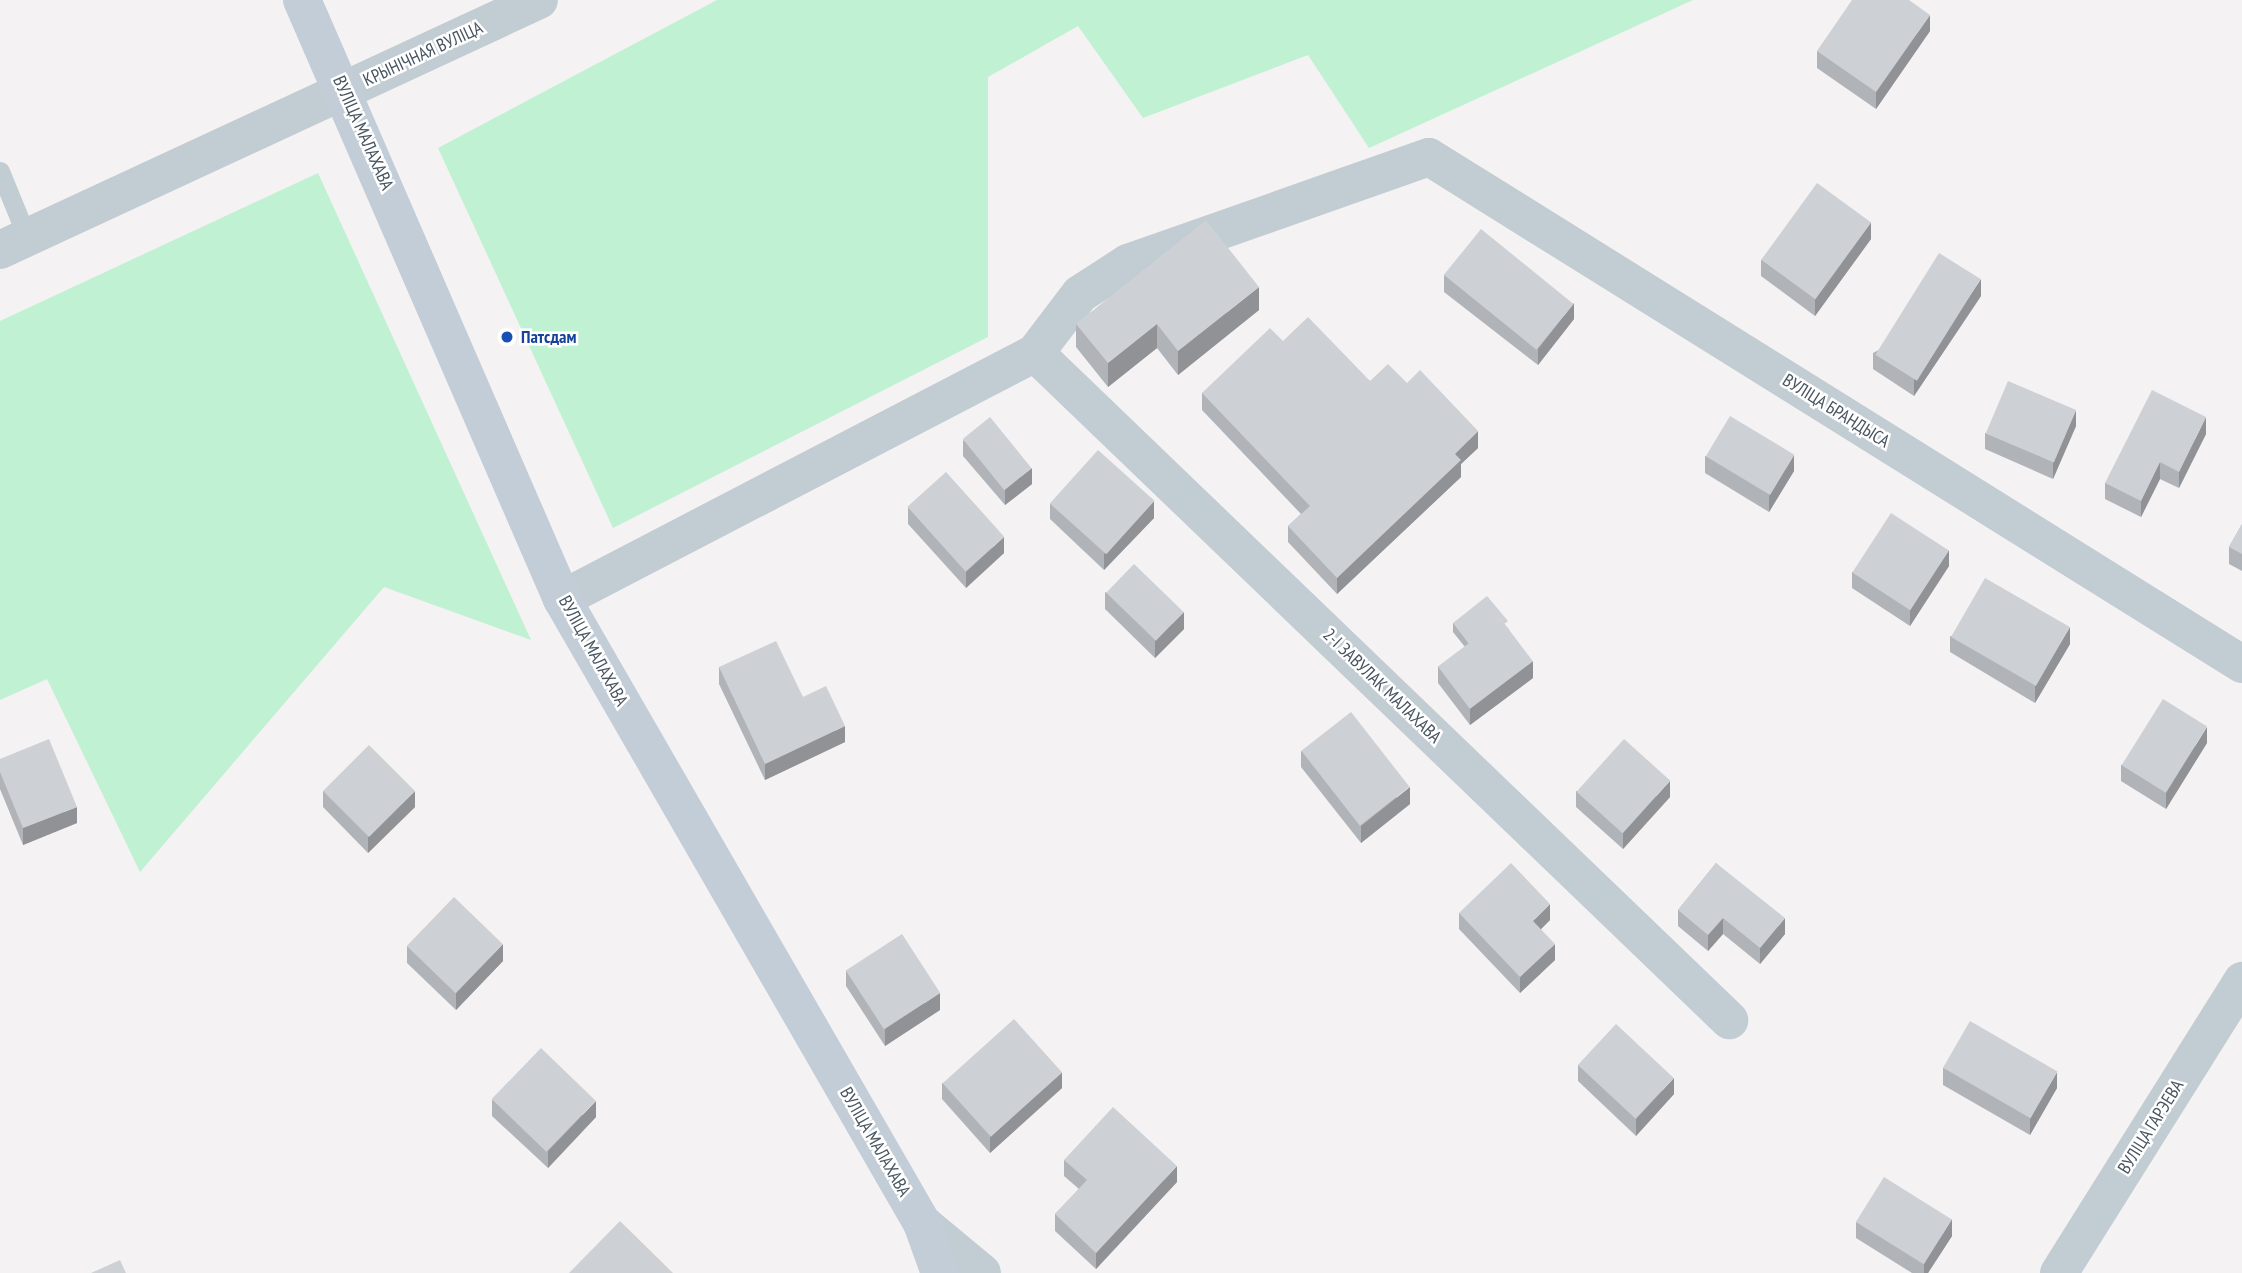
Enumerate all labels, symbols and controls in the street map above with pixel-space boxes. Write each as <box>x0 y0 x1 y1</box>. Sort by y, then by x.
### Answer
street label: КРЫНІЧНАЯ ВУЛІЦА <box>360 17 486 91</box>
street label: ВУЛІЦА МАЛАХАВА <box>328 72 398 194</box>
place label: Патсдам <box>521 326 576 348</box>
marker: Патсдам <box>499 329 515 345</box>
street label: ВУЛІЦА БРАНДЫСА <box>1778 369 1894 453</box>
street label: ВУЛІЦА МАЛАХАВА <box>554 592 632 710</box>
street label: 2-І ЗАВУЛАК МАЛАХАВА <box>1318 624 1446 748</box>
street label: ВУЛІЦА ГАРЭЕВА <box>2113 1076 2189 1178</box>
street label: ВУЛІЦА МАЛАХАВА <box>835 1083 915 1201</box>

